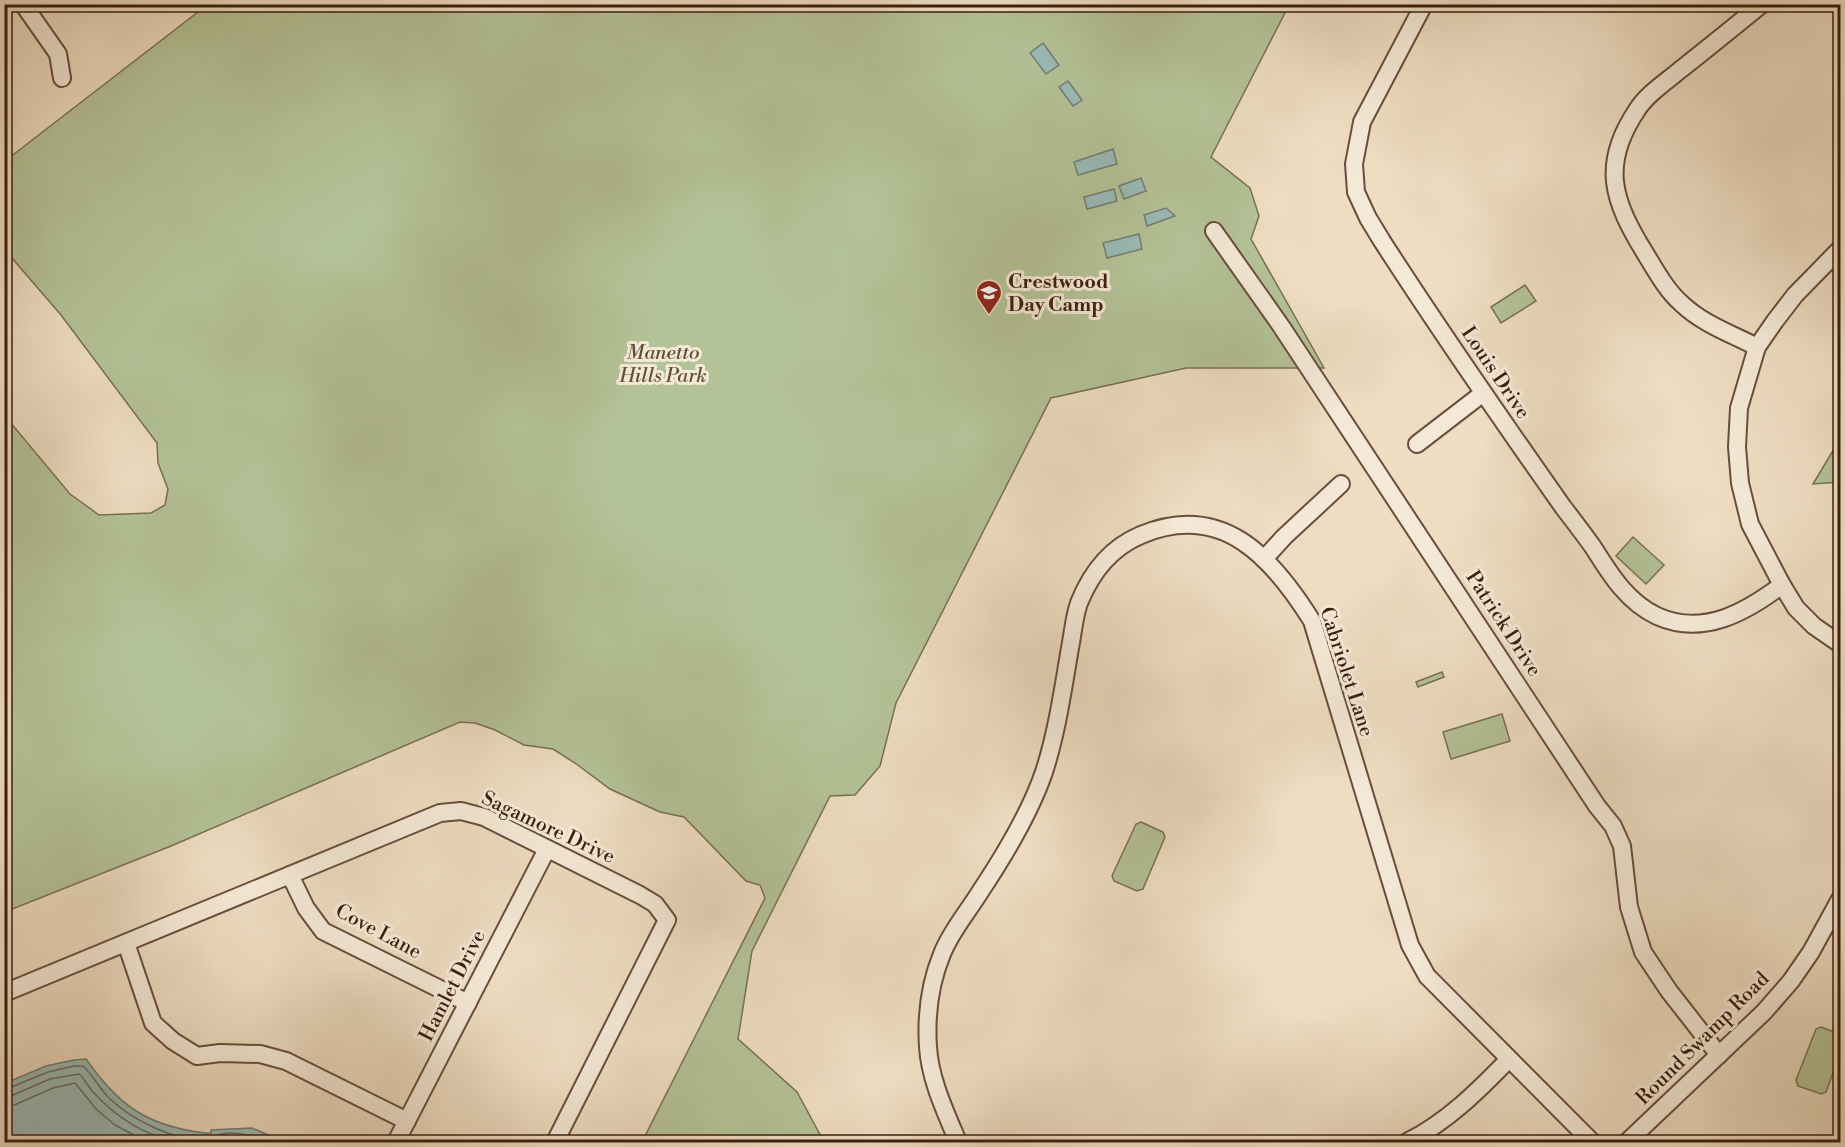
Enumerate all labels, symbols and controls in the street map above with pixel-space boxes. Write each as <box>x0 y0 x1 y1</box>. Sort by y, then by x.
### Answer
place label: Crestwood Day Camp <box>1008 270 1109 318</box>
school or university icon: Crestwood Day Camp <box>974 278 1004 316</box>
street label: Louis Drive <box>1455 322 1535 424</box>
park label: Manetto Hills Park <box>618 341 707 389</box>
street label: Patrick Drive <box>1460 566 1546 682</box>
street label: Cabriolet Lane <box>1313 604 1379 740</box>
street label: Sagamore Drive <box>477 786 619 870</box>
street label: Cove Lane <box>331 899 425 965</box>
street label: Hamlet Drive <box>414 926 492 1046</box>
street label: Round Swamp Road <box>1631 967 1775 1111</box>

